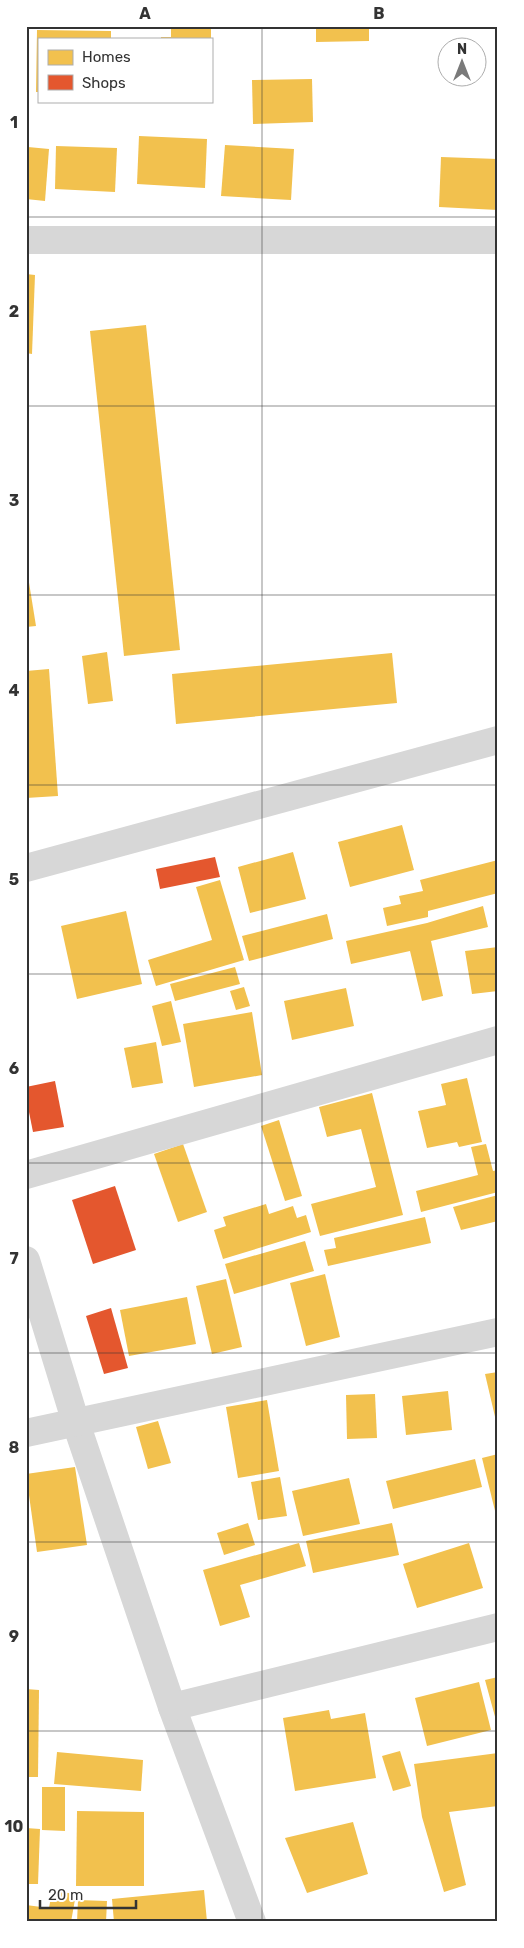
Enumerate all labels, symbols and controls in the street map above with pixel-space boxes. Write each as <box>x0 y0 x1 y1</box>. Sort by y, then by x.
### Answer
text: A <box>139 4 151 23</box>
text: B <box>373 4 385 23</box>
legend <box>38 38 212 102</box>
north arrow <box>436 38 486 88</box>
text: N <box>457 41 467 58</box>
text: Homes <box>82 48 131 66</box>
text: Shops <box>82 74 126 92</box>
text: 1 <box>10 113 18 132</box>
text: 2 <box>9 302 19 321</box>
text: 3 <box>9 491 19 510</box>
text: 4 <box>9 681 20 700</box>
text: 5 <box>9 870 19 889</box>
text: 6 <box>9 1059 19 1078</box>
text: 7 <box>9 1249 19 1268</box>
text: 8 <box>9 1438 20 1457</box>
text: 9 <box>9 1627 19 1646</box>
text: 10 <box>5 1817 24 1836</box>
scale bar <box>40 1878 136 1910</box>
text: 20 m <box>48 1886 83 1904</box>

